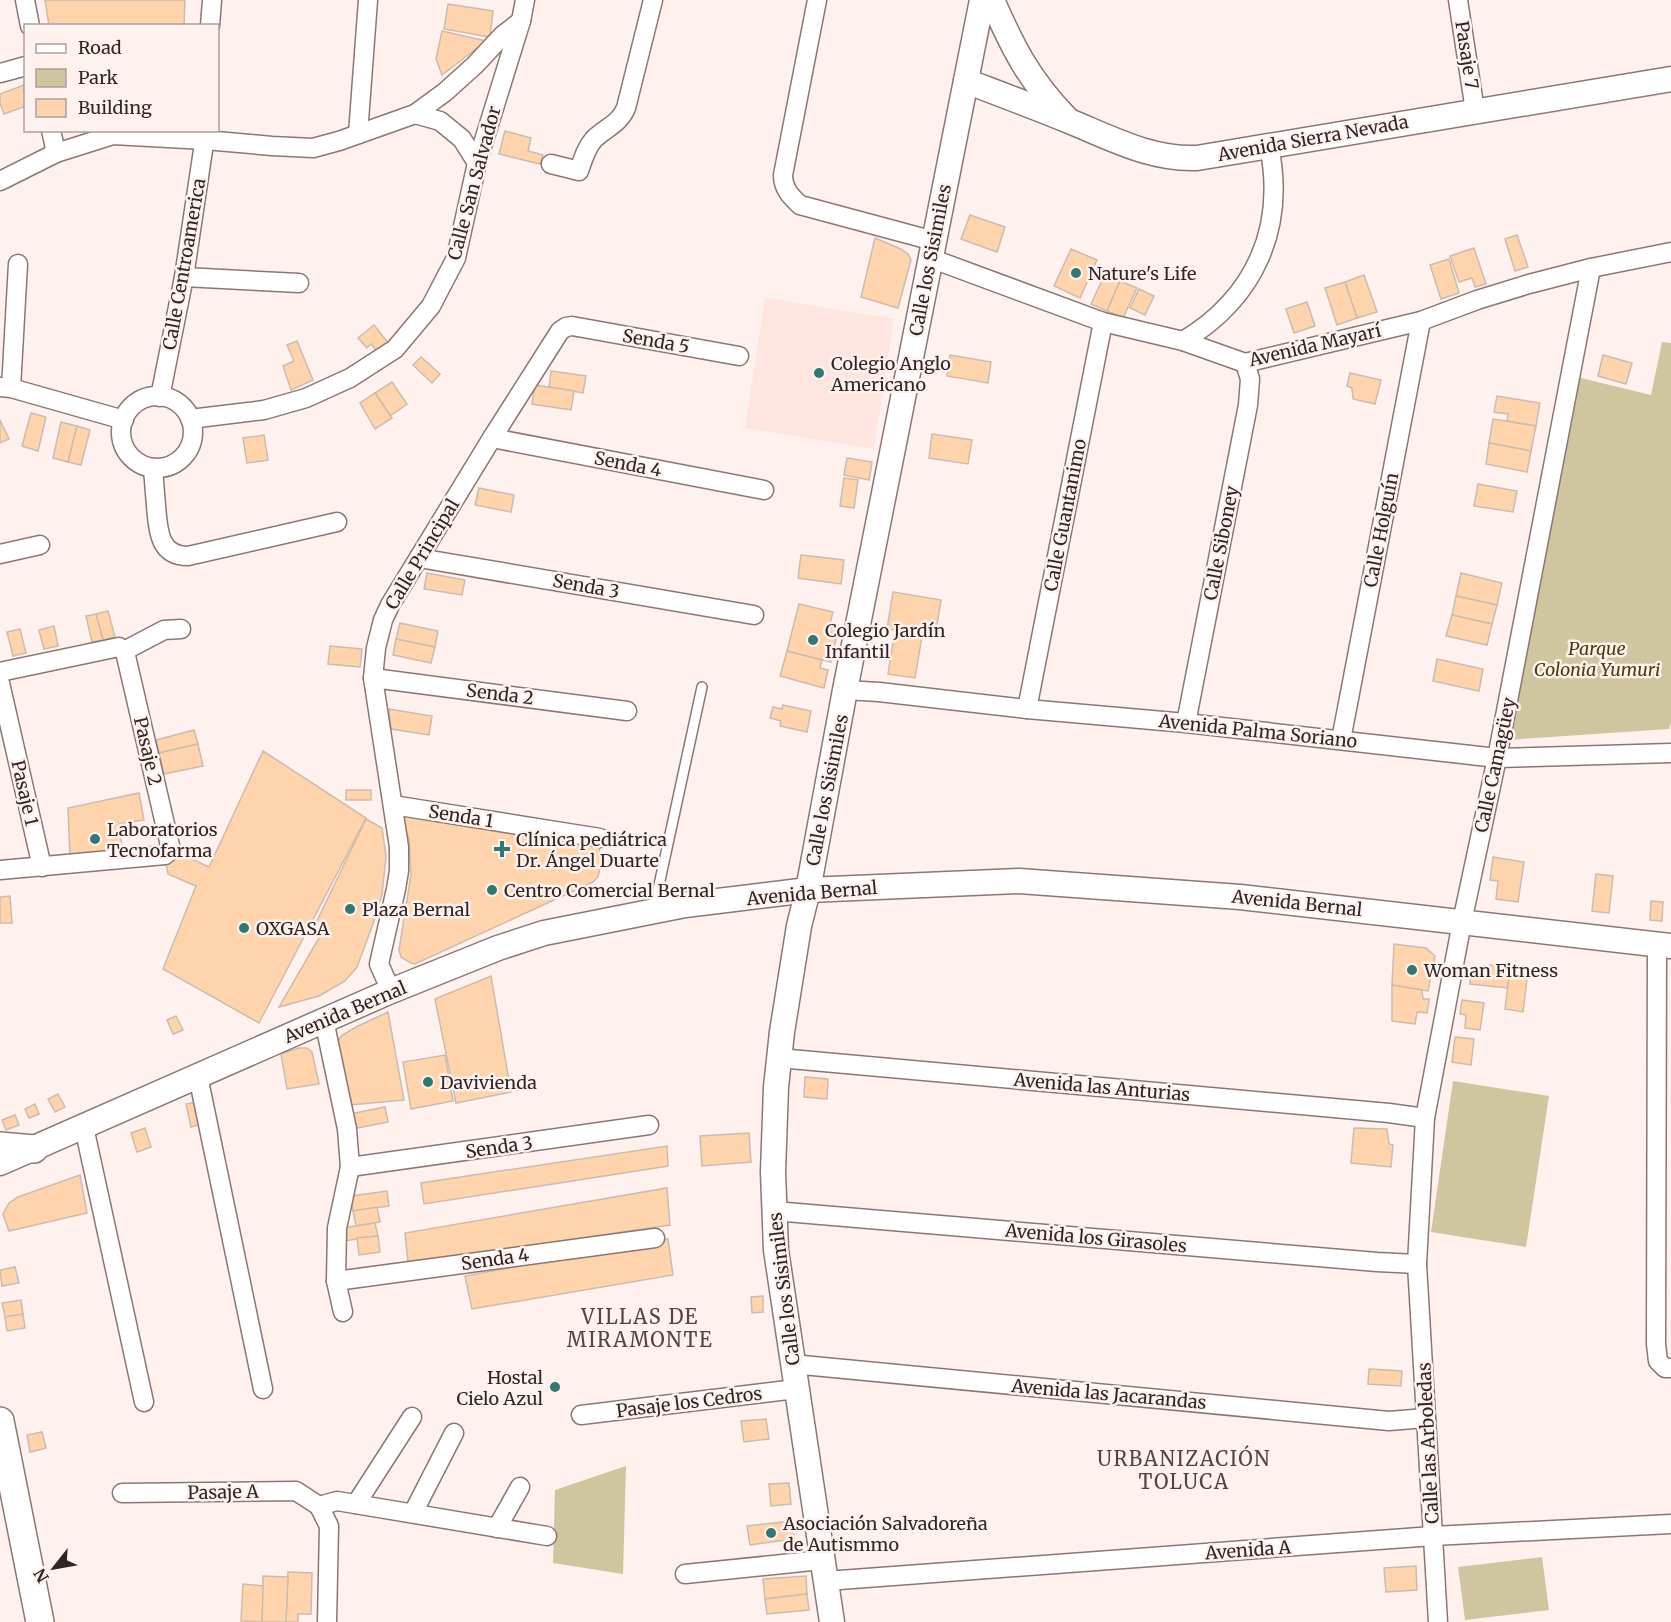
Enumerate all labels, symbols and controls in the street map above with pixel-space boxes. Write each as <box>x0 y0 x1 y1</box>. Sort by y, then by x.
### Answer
street label: Pasaje 7 <box>1450 19 1484 91</box>
legend <box>24 24 219 132</box>
text: Road <box>78 36 122 59</box>
text: Park <box>78 66 119 89</box>
text: Building <box>78 96 152 119</box>
street label: Calle San Salvador <box>442 103 506 263</box>
street label: Avenida Sierra Nevada <box>1215 110 1410 166</box>
street label: Calle Centroamerica <box>158 176 210 352</box>
street label: Calle los Sisimiles <box>904 182 956 338</box>
place label: Nature's Life <box>1088 262 1196 285</box>
marker: Nature's Life <box>1069 266 1083 280</box>
street label: Avenida Mayarí <box>1246 318 1384 372</box>
street label: Senda 5 <box>621 324 691 358</box>
place label: Colegio Anglo Americano <box>830 352 951 396</box>
marker: Colegio Anglo Americano <box>812 366 826 380</box>
street label: Calle Guantanimo <box>1039 437 1091 593</box>
street label: Senda 4 <box>592 446 664 482</box>
street label: Calle Holguín <box>1359 471 1403 589</box>
street label: Calle Siboney <box>1199 483 1243 602</box>
street label: Calle Principal <box>380 494 464 614</box>
street label: Senda 3 <box>551 569 621 603</box>
place label: Colegio Jardín Infantil <box>825 619 946 663</box>
marker: Colegio Jardín Infantil <box>806 633 820 647</box>
park label: Parque Colonia Yumuri <box>1534 637 1660 681</box>
street label: Senda 2 <box>465 678 535 710</box>
street label: Calle Camagüey <box>1469 695 1521 835</box>
street label: Avenida Palma Soriano <box>1157 709 1358 753</box>
street label: Calle los Sisimiles <box>801 712 853 868</box>
street label: Pasaje 2 <box>129 715 167 787</box>
street label: Pasaje 1 <box>6 758 44 828</box>
street label: Senda 1 <box>427 800 495 832</box>
place label: Laboratorios Tecnofarma <box>107 818 218 862</box>
place label: Clínica pediátrica Dr. Ángel Duarte <box>516 828 667 872</box>
marker: Laboratorios Tecnofarma <box>88 832 102 846</box>
marker: Clínica pediátrica Dr. Ángel Duarte <box>493 840 511 858</box>
street label: Avenida Bernal <box>745 876 879 910</box>
place label: Centro Comercial Bernal <box>504 879 715 902</box>
marker: Centro Comercial Bernal <box>485 883 499 897</box>
street label: Avenida Bernal <box>1230 885 1364 921</box>
place label: Plaza Bernal <box>362 898 470 921</box>
marker: Plaza Bernal <box>343 902 357 916</box>
place label: OXGASA <box>256 917 330 940</box>
marker: OXGASA <box>237 921 251 935</box>
place label: Woman Fitness <box>1423 959 1558 982</box>
marker: Woman Fitness <box>1405 963 1419 977</box>
street label: Avenida Bernal <box>279 976 410 1049</box>
street label: Avenida las Anturias <box>1012 1068 1191 1106</box>
place label: Davivienda <box>440 1071 537 1094</box>
marker: Davivienda <box>421 1075 435 1089</box>
street label: Senda 3 <box>464 1131 534 1163</box>
street label: Calle los Sisimiles <box>763 1211 805 1367</box>
street label: Avenida los Girasoles <box>1003 1219 1188 1257</box>
street label: Senda 4 <box>460 1243 530 1275</box>
district label: VILLAS DE MIRAMONTE <box>567 1304 713 1352</box>
street label: Calle las Arboledas <box>1412 1361 1444 1524</box>
place label: Hostal Cielo Azul <box>456 1366 543 1410</box>
street label: Avenida las Jacarandas <box>1010 1374 1208 1414</box>
marker: Hostal Cielo Azul <box>548 1380 562 1394</box>
street label: Pasaje los Cedros <box>615 1382 763 1422</box>
district label: URBANIZACIÓN TOLUCA <box>1097 1445 1271 1494</box>
street label: Pasaje A <box>187 1480 259 1504</box>
place label: Asociación Salvadoreña de Autismmo <box>782 1512 988 1556</box>
marker: Asociación Salvadoreña de Autismmo <box>764 1526 778 1540</box>
street label: Avenida A <box>1203 1535 1292 1565</box>
north arrow <box>24 1538 84 1598</box>
text: N <box>29 1565 53 1586</box>

